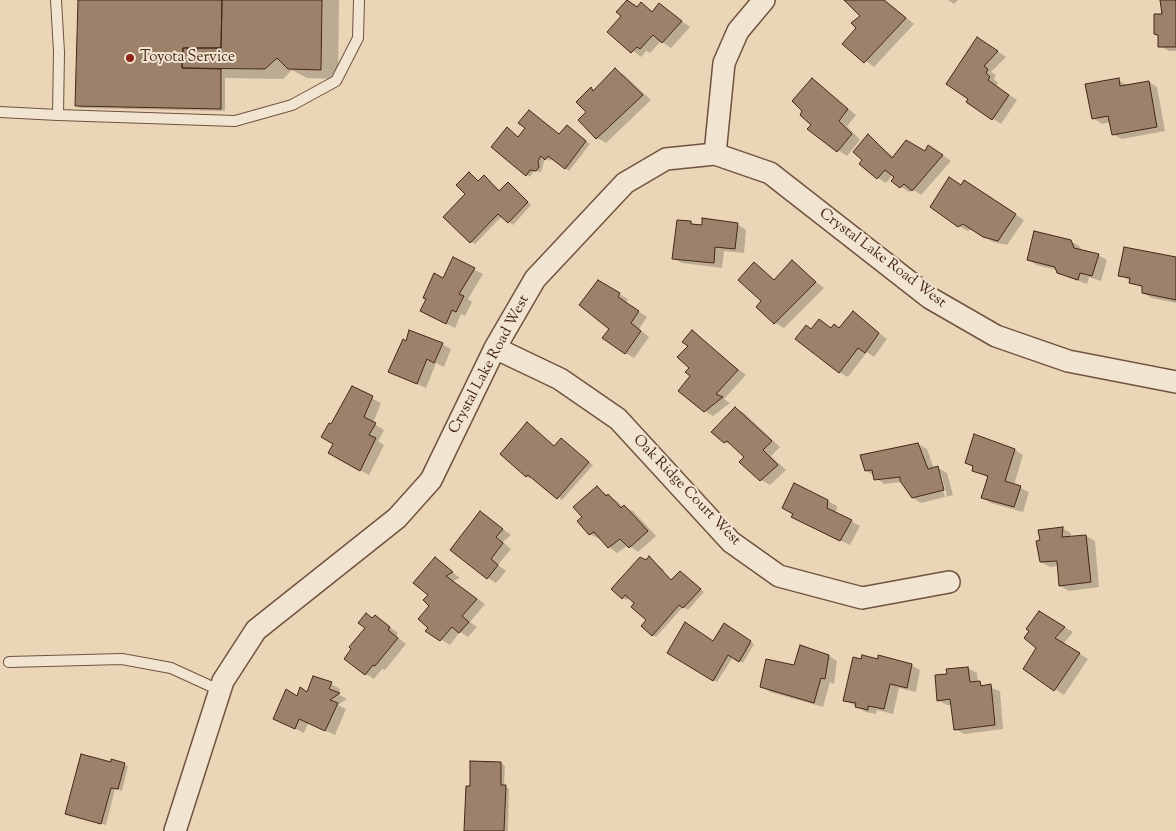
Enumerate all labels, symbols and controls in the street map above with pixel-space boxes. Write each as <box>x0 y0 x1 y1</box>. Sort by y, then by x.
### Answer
place label: Toyota Service <box>140 49 235 67</box>
marker: Toyota Service <box>124 52 136 64</box>
street label: Crystal Lake Road West <box>815 205 949 313</box>
street label: Crystal Lake Road West <box>446 293 534 437</box>
street label: Oak Ridge Court West <box>628 432 744 550</box>

